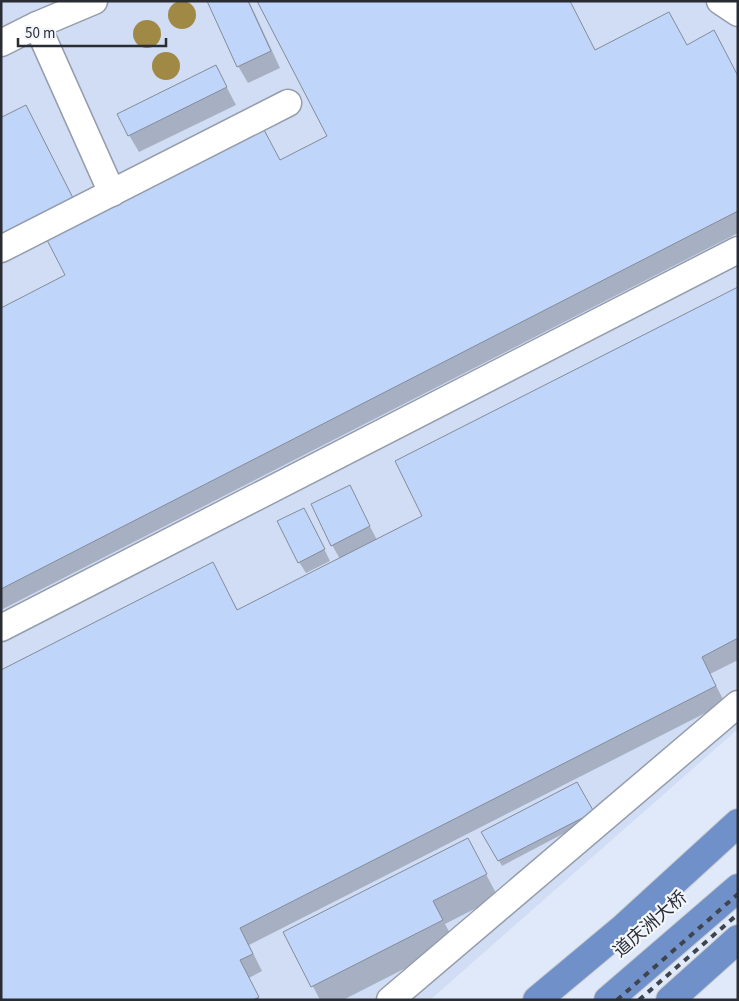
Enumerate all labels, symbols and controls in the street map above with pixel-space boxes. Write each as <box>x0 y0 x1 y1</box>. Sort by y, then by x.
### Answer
scale bar <box>18 15 165 47</box>
text: 50 m <box>25 23 55 44</box>
street label: 道庆洲大桥 <box>608 885 692 963</box>

